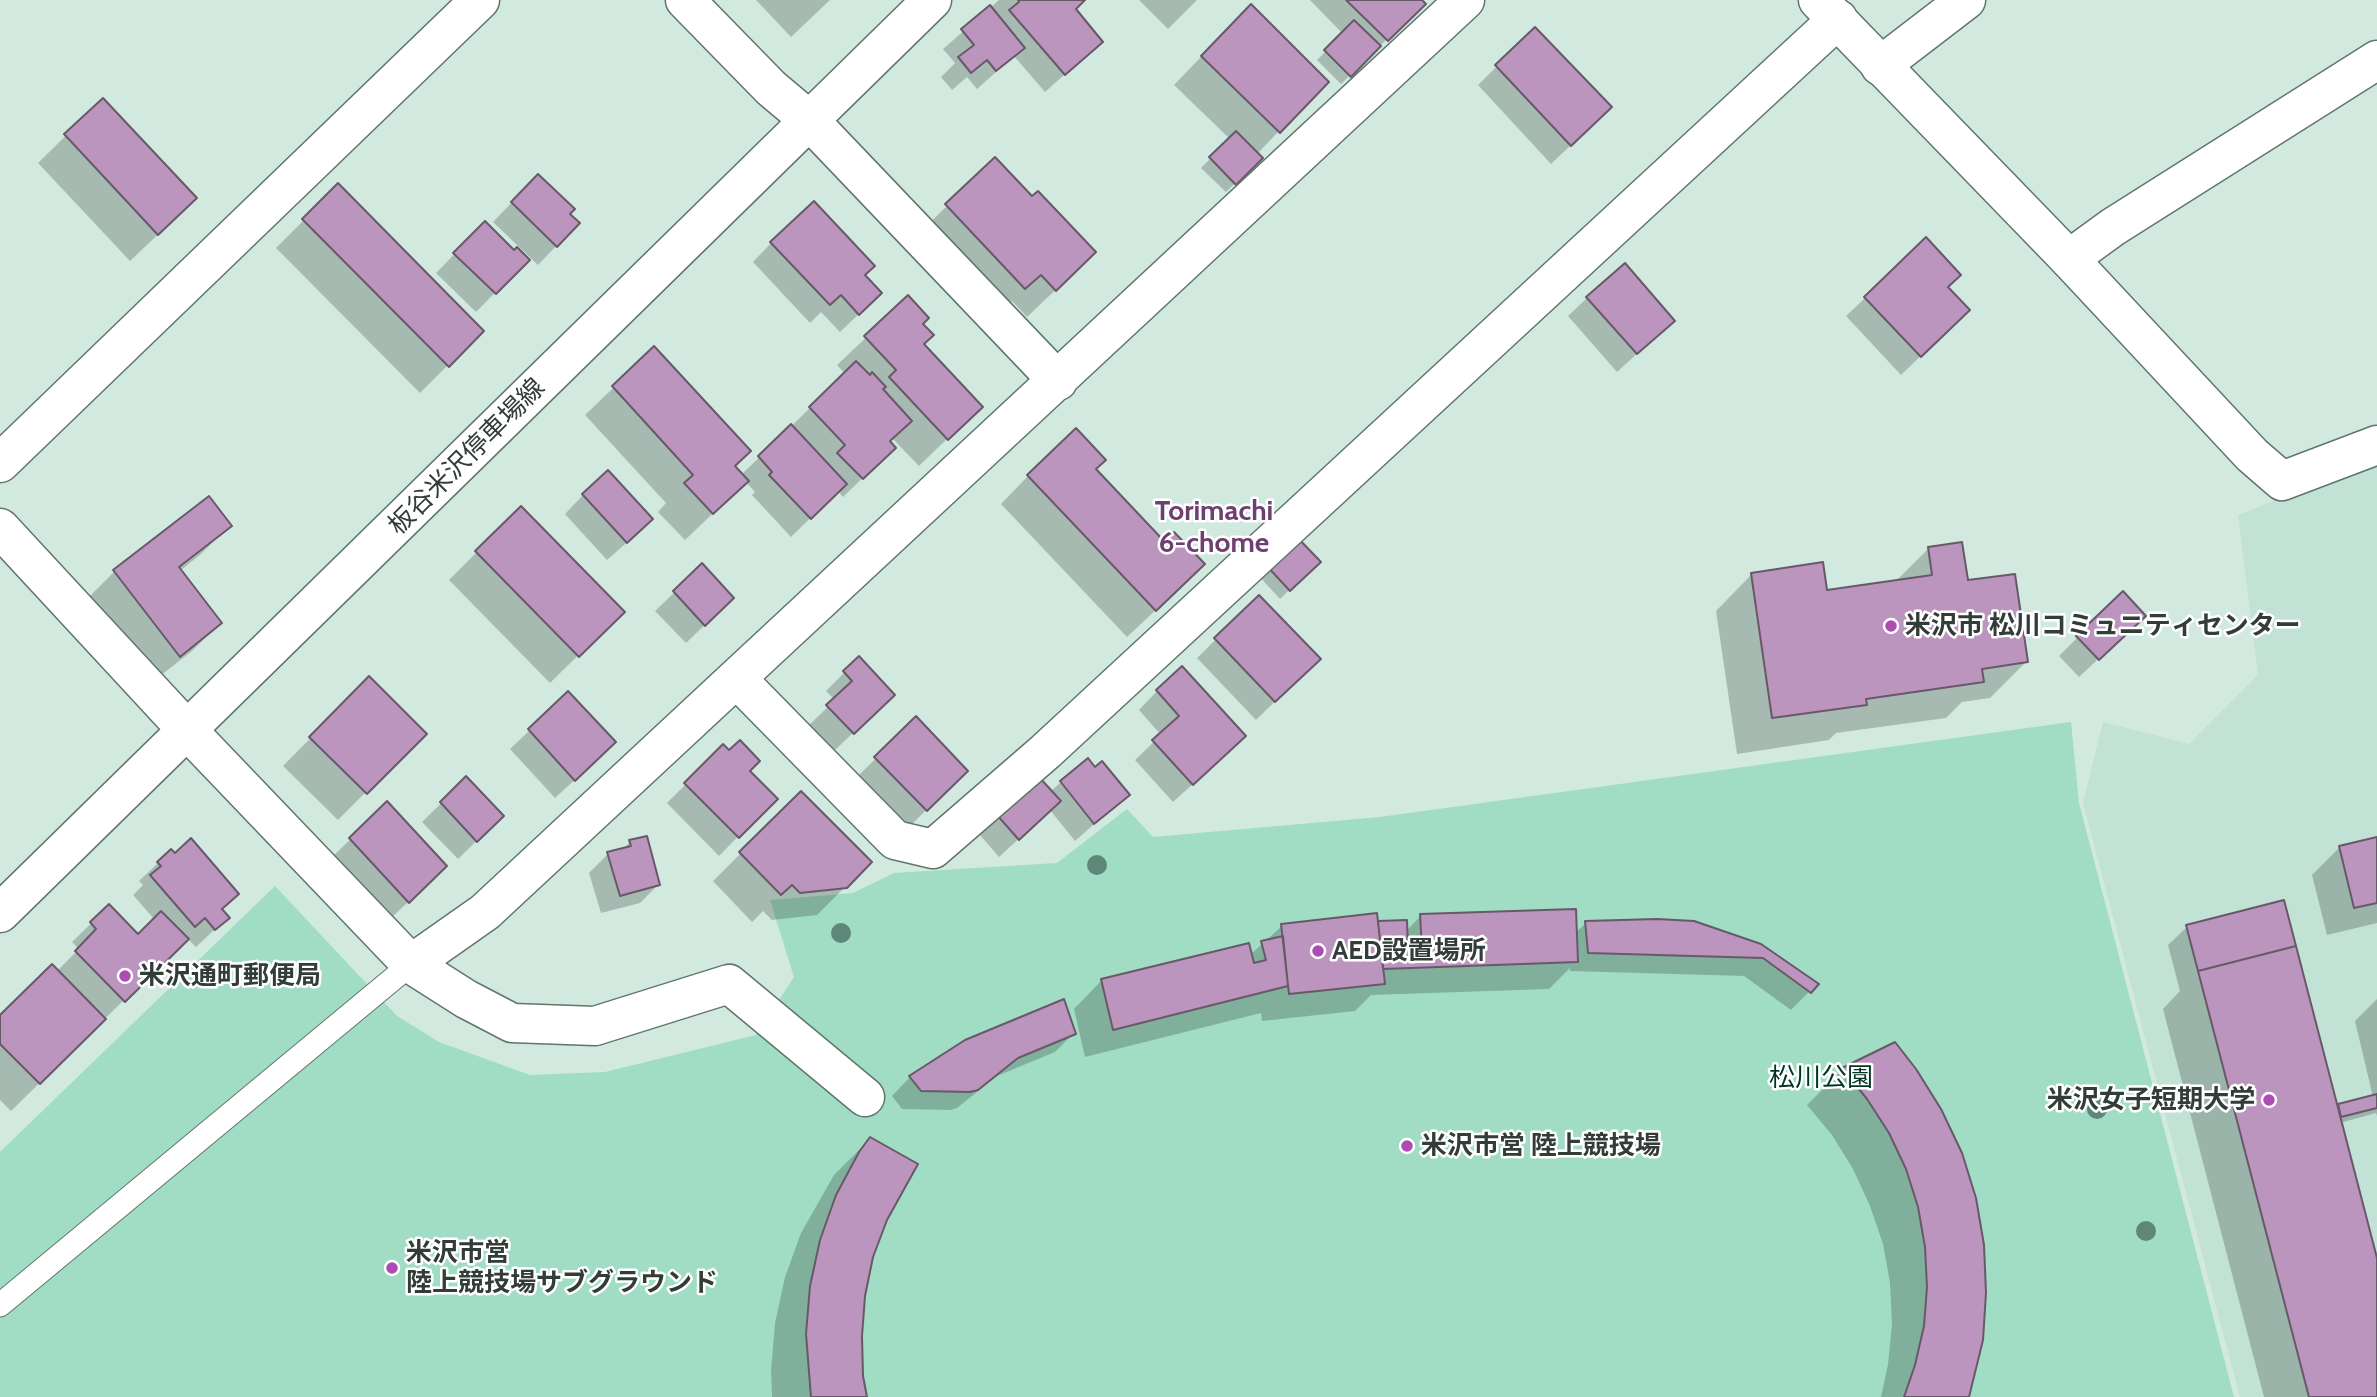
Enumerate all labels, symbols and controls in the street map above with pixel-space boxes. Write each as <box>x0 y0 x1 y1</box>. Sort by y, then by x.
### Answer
street label: 板谷米沢停車場線 <box>382 372 552 542</box>
district label: Torimachi 6-chome <box>1155 495 1273 561</box>
place label: 米沢市 松川コミュニティセンター <box>1905 610 2301 642</box>
marker: 米沢市 松川コミュニティセンター <box>1883 618 1899 634</box>
place label: AED設置場所 <box>1332 935 1486 967</box>
marker: AED設置場所 <box>1310 943 1326 959</box>
place label: 米沢通町郵便局 <box>139 960 321 992</box>
marker: 米沢通町郵便局 <box>117 968 133 984</box>
park label: 松川公園 <box>1769 1062 1873 1094</box>
place label: 米沢女子短期大学 <box>2047 1084 2255 1116</box>
marker: 米沢女子短期大学 <box>2261 1092 2277 1108</box>
place label: 米沢市営 陸上競技場 <box>1421 1130 1661 1162</box>
marker: 米沢市営 陸上競技場 <box>1399 1138 1415 1154</box>
place label: 米沢市営 陸上競技場サブグラウンド <box>406 1237 718 1298</box>
marker: 米沢市営 陸上競技場サブグラウンド <box>384 1260 400 1276</box>

